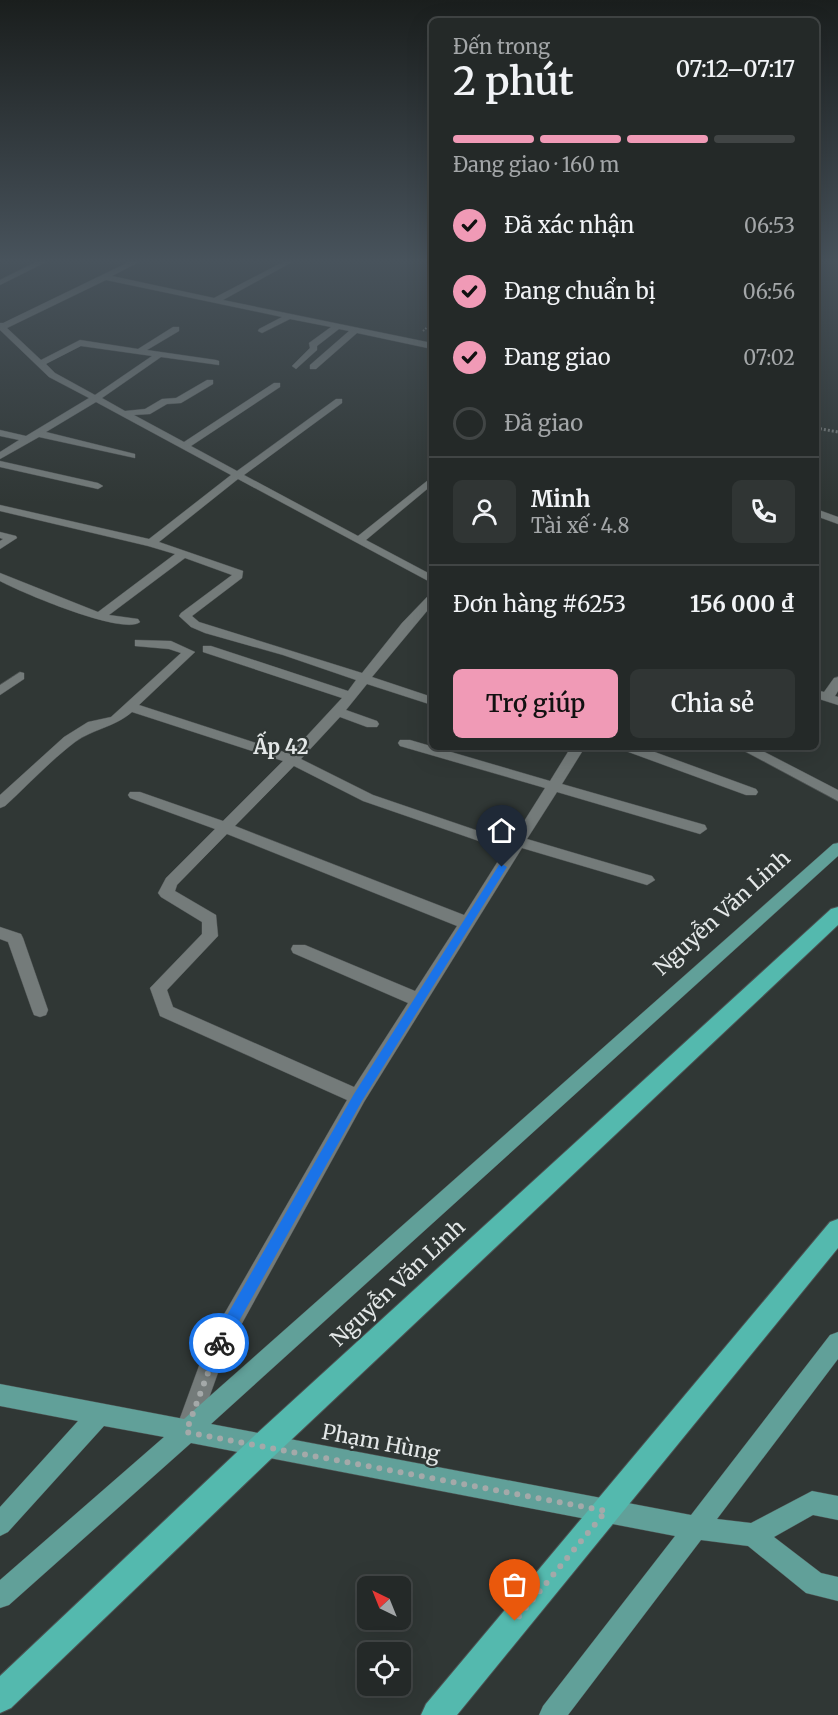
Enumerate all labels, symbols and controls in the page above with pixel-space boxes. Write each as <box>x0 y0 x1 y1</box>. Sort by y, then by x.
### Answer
text: Đến trong <box>453 34 550 59</box>
text: 07:12–07:17 <box>676 55 795 83</box>
text: 2 phút <box>453 57 574 106</box>
text: Đang giao · 160 m <box>453 152 619 177</box>
icon: check <box>453 209 486 242</box>
text: Đã xác nhận <box>504 211 634 239</box>
text: 06:53 <box>744 213 795 238</box>
icon: check <box>453 275 486 308</box>
text: Đang chuẩn bị <box>504 277 656 305</box>
text: 06:56 <box>743 279 795 304</box>
icon: check <box>453 341 486 374</box>
text: Đang giao <box>504 343 611 371</box>
text: 07:02 <box>743 345 795 370</box>
text: Đã giao <box>504 409 583 437</box>
button: person <box>453 480 516 543</box>
button: phone <box>732 480 795 543</box>
text: Minh <box>531 485 590 513</box>
text: Tài xế · 4.8 <box>531 513 629 538</box>
text: Đơn hàng #6253 <box>453 590 626 618</box>
text: 156 000 ₫ <box>690 590 795 618</box>
button: Trợ giúp <box>453 669 618 738</box>
button: Chia sẻ <box>630 669 795 738</box>
district label: Ấp 42 <box>253 731 309 759</box>
pin <box>476 805 527 867</box>
icon: home <box>485 814 518 847</box>
street label: Nguyễn Văn Linh <box>647 843 796 981</box>
street label: Nguyễn Văn Linh <box>324 1213 471 1352</box>
courier <box>189 1313 249 1373</box>
icon: bike <box>203 1327 236 1360</box>
street label: Phạm Hùng <box>320 1418 443 1467</box>
pin <box>489 1559 540 1621</box>
icon: bag <box>498 1568 531 1601</box>
north arrow <box>357 1576 411 1630</box>
map controls <box>357 1576 411 1696</box>
button: locate <box>357 1642 411 1696</box>

